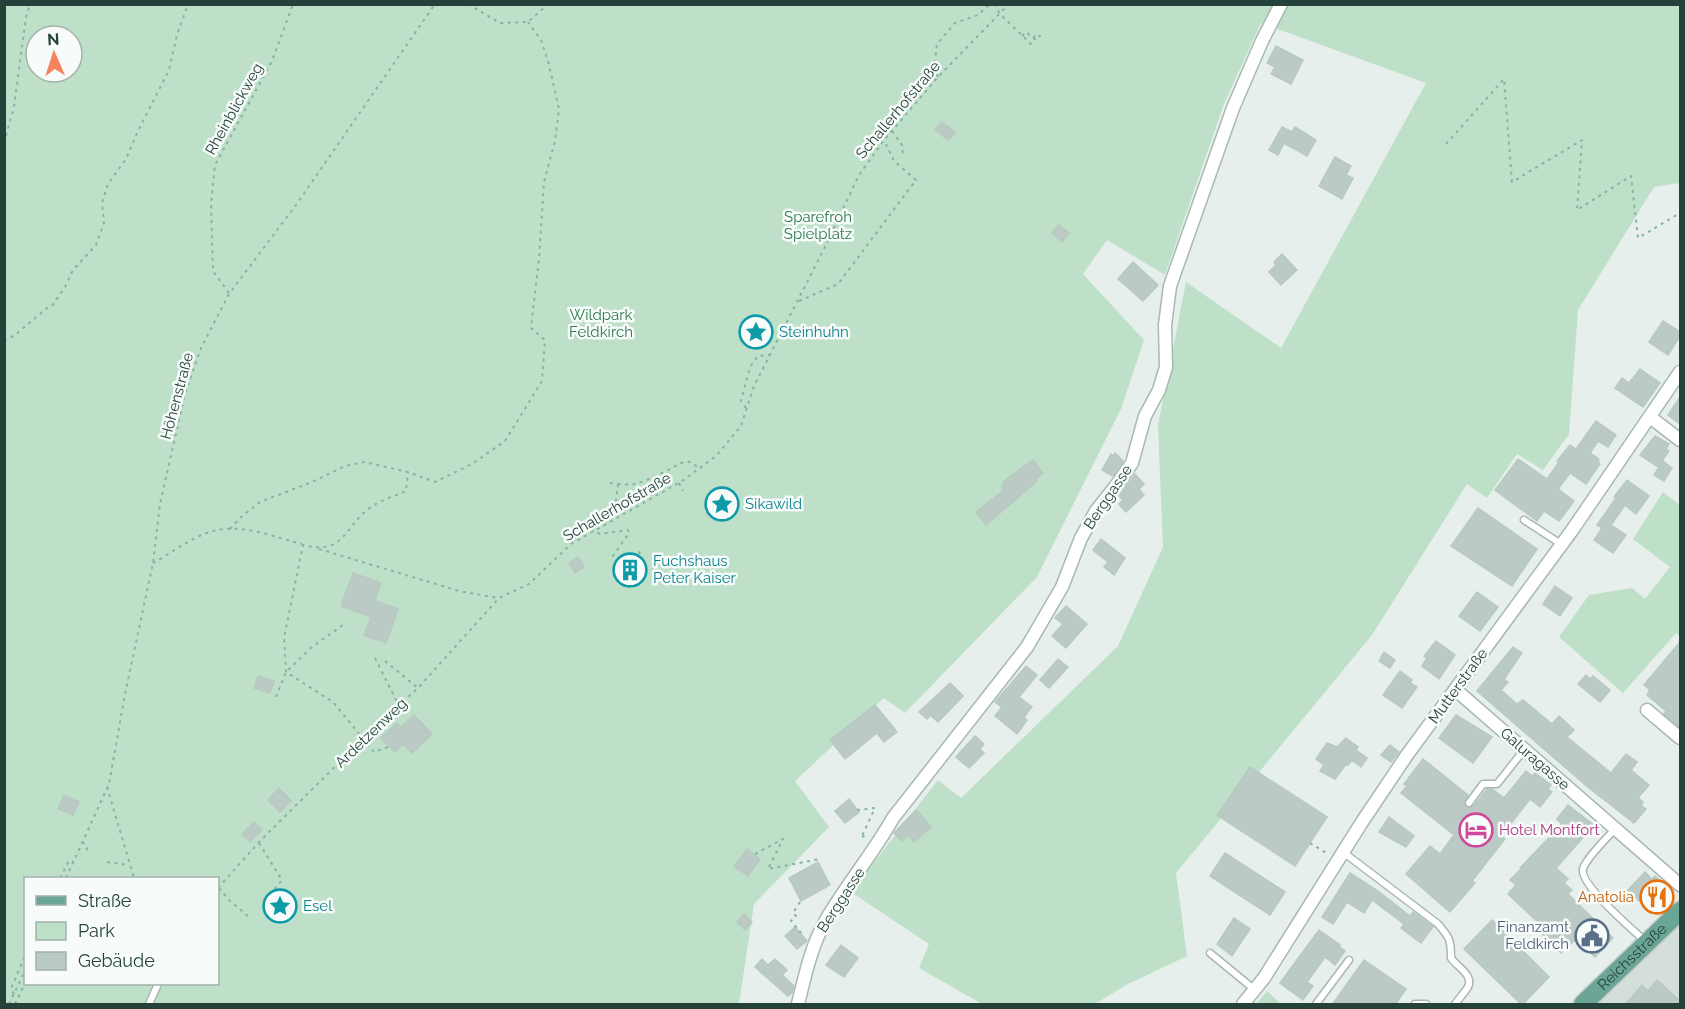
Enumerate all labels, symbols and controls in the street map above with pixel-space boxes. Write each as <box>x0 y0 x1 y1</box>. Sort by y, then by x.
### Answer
north arrow <box>24 24 84 84</box>
text: N <box>47 30 60 49</box>
street label: Schallerhofstraße <box>852 57 944 162</box>
street label: Rheinblickweg <box>201 60 267 158</box>
park label: Sparefroh Spielplatz <box>784 208 852 243</box>
park label: Wildpark Feldkirch <box>569 306 633 341</box>
place icon: Steinhuhn <box>738 314 774 350</box>
place label: Steinhuhn <box>779 323 849 341</box>
street label: Höhenstraße <box>157 351 197 441</box>
street label: Berggasse <box>1080 461 1136 533</box>
street label: Schallerhofstraße <box>560 469 674 545</box>
place icon: Sikawild <box>704 486 740 522</box>
place label: Sikawild <box>745 495 802 513</box>
building icon: Fuchshaus Peter Kaiser <box>612 552 648 588</box>
place label: Fuchshaus Peter Kaiser <box>653 552 736 587</box>
street label: Mutterstraße <box>1425 645 1491 727</box>
street label: Ardetzenweg <box>331 694 411 772</box>
street label: Galuragasse <box>1497 724 1574 794</box>
hotel icon: Hotel Montfort <box>1458 812 1494 848</box>
place label: Hotel Montfort <box>1499 821 1599 839</box>
street label: Berggasse <box>813 864 869 936</box>
legend <box>24 877 219 985</box>
restaurant icon: Anatolia <box>1639 879 1675 915</box>
place icon: Esel <box>262 888 298 924</box>
place label: Anatolia <box>1578 888 1634 906</box>
text: Straße <box>78 890 132 911</box>
place label: Esel <box>303 897 333 915</box>
place label: Finanzamt Feldkirch <box>1497 918 1569 953</box>
public building icon: Finanzamt Feldkirch <box>1574 918 1610 954</box>
text: Park <box>78 920 115 941</box>
street label: Reichsstraße <box>1594 920 1670 994</box>
text: Gebäude <box>78 950 155 971</box>

